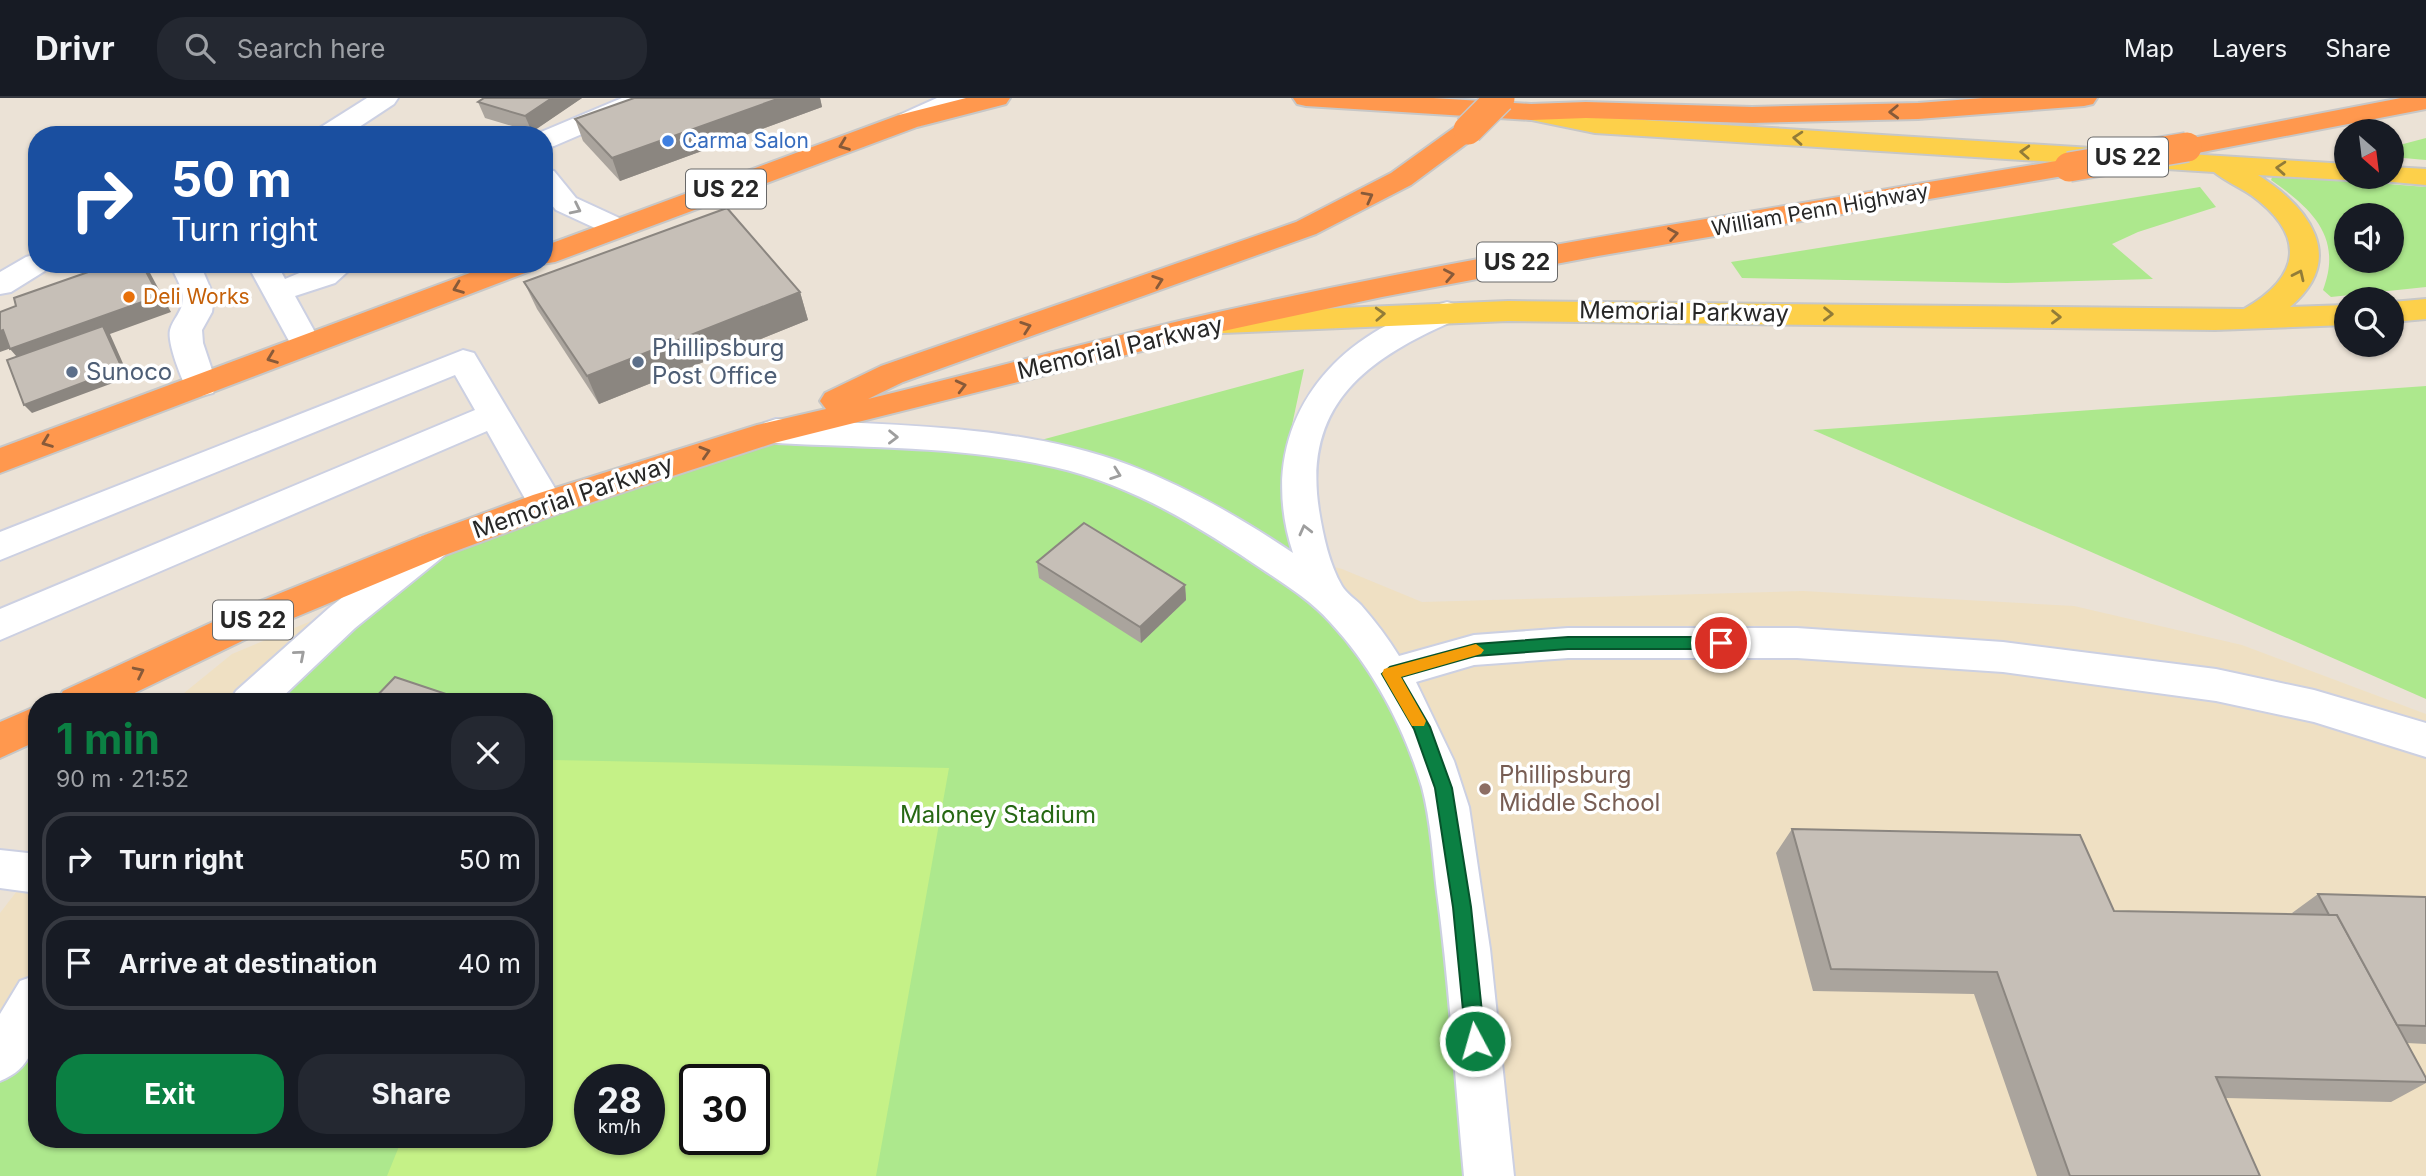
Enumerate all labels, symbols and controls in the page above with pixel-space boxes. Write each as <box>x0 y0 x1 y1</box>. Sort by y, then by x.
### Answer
search box <box>157 17 647 80</box>
text: Drivr <box>35 28 115 68</box>
icon: search <box>181 29 219 67</box>
text: Search here <box>237 33 385 64</box>
text: Map <box>2124 34 2174 63</box>
text: Layers <box>2212 34 2287 63</box>
text: Share <box>2325 34 2391 63</box>
one-way arrow <box>1888 104 1899 119</box>
north arrow <box>2334 119 2404 189</box>
map controls <box>2334 119 2404 357</box>
place label: Carma Salon <box>682 128 809 153</box>
one-way arrow <box>1792 131 1803 146</box>
marker: Carma Salon <box>660 133 676 149</box>
one-way arrow <box>838 136 850 150</box>
road number: US 22 <box>2088 138 2168 176</box>
one-way arrow <box>2019 145 2030 160</box>
text: 50 m <box>171 150 292 209</box>
icon: right <box>56 154 147 245</box>
one-way arrow <box>2275 161 2286 176</box>
road number: US 22 <box>686 170 766 208</box>
street label: William Penn Highway <box>1709 178 1931 241</box>
one-way arrow <box>1361 192 1374 205</box>
one-way arrow <box>569 200 581 214</box>
button: sound <box>2334 203 2404 273</box>
text: Turn right <box>171 210 318 249</box>
one-way arrow <box>1667 228 1679 243</box>
road number: US 22 <box>1477 242 1557 281</box>
one-way arrow <box>1443 268 1455 283</box>
one-way arrow <box>2291 270 2305 282</box>
one-way arrow <box>1151 275 1163 289</box>
one-way arrow <box>452 280 464 294</box>
place label: Deli Works <box>143 284 250 309</box>
button: search <box>2334 287 2404 357</box>
marker: Deli Works <box>121 289 137 305</box>
street label: Memorial Parkway <box>1579 295 1789 328</box>
one-way arrow <box>1823 306 1834 322</box>
one-way arrow <box>1375 307 1386 322</box>
street label: Memorial Parkway <box>1014 310 1225 385</box>
one-way arrow <box>2050 310 2061 325</box>
one-way arrow <box>1020 321 1032 335</box>
place label: Phillipsburg Post Office <box>652 333 784 390</box>
one-way arrow <box>267 349 279 363</box>
marker: Phillipsburg Post Office <box>630 354 646 370</box>
place label: Sunoco <box>86 357 172 386</box>
marker: Sunoco <box>64 364 80 380</box>
one-way arrow <box>955 380 967 394</box>
one-way arrow <box>888 430 899 445</box>
one-way arrow <box>42 434 54 448</box>
one-way arrow <box>699 446 711 461</box>
street label: Memorial Parkway <box>469 449 677 544</box>
one-way arrow <box>1110 466 1122 480</box>
one-way arrow <box>1299 524 1313 536</box>
road number: US 22 <box>213 600 293 640</box>
pin <box>1691 613 1751 673</box>
icon: arrive <box>1702 624 1740 662</box>
one-way arrow <box>292 651 305 663</box>
one-way arrow <box>131 666 144 680</box>
text: 1 min <box>56 713 160 764</box>
button: close <box>451 716 525 790</box>
place label: Phillipsburg Middle School <box>1499 760 1660 817</box>
text: 90 m · 21:52 <box>56 765 189 793</box>
marker: Phillipsburg Middle School <box>1477 781 1493 797</box>
park label: Maloney Stadium <box>900 800 1096 829</box>
icon: right <box>60 840 98 878</box>
text: Turn right <box>119 844 244 875</box>
text: 50 m <box>459 844 521 875</box>
icon: arrive <box>60 944 98 982</box>
text: Arrive at destination <box>119 948 378 979</box>
text: 40 m <box>458 948 521 979</box>
position arrow <box>1438 1004 1512 1078</box>
button: Exit <box>56 1054 284 1134</box>
button: Share <box>298 1054 525 1134</box>
speed limit sign: 30 <box>679 1064 770 1155</box>
text: 28 <box>597 1079 642 1121</box>
text: km/h <box>598 1116 641 1137</box>

